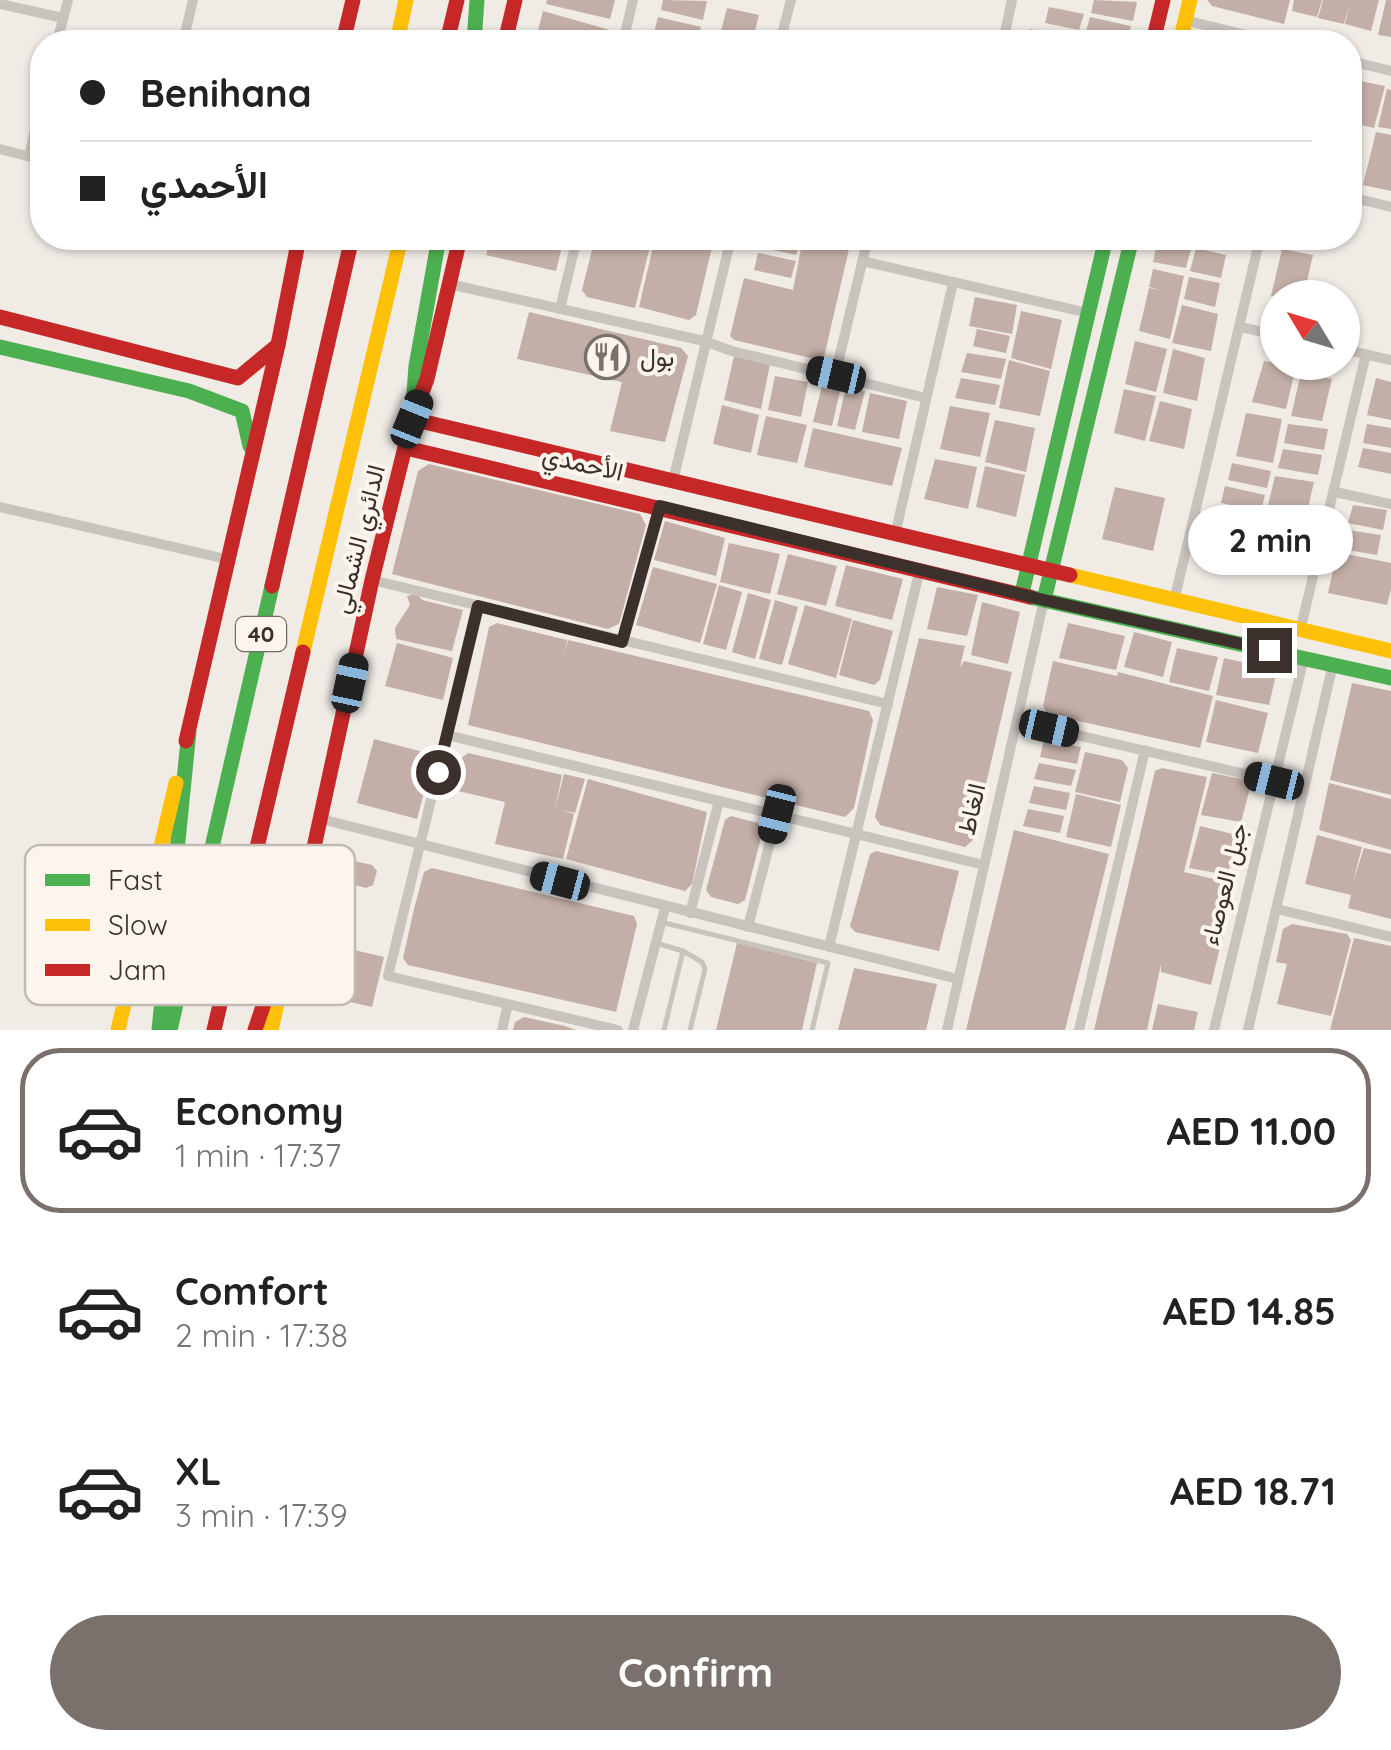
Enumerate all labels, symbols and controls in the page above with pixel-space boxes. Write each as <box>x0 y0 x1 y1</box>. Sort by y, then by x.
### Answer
text: Benihana <box>140 69 312 117</box>
text: الأحمدي <box>140 160 268 208</box>
north arrow <box>1260 280 1360 380</box>
map controls <box>1260 280 1360 380</box>
restaurant icon: بول <box>584 334 630 380</box>
place label: بول <box>640 341 675 373</box>
car <box>803 354 869 396</box>
car <box>387 386 437 452</box>
street label: الأحمدي <box>538 438 627 493</box>
street label: الدائري الشمالي <box>324 461 397 618</box>
callout: 2 min <box>1186 505 1352 575</box>
text: 2 min <box>1229 520 1312 560</box>
road number: 40 <box>236 617 286 651</box>
route end <box>1247 628 1292 673</box>
car <box>329 651 371 715</box>
car <box>1016 707 1082 749</box>
route start <box>416 750 461 795</box>
car <box>1241 759 1307 803</box>
street label: الغاط <box>950 780 992 838</box>
car <box>755 781 799 847</box>
street label: جبل العوصاء <box>1193 819 1255 949</box>
legend <box>25 845 355 1005</box>
car <box>527 859 593 903</box>
text: Fast <box>108 862 163 897</box>
text: Slow <box>108 907 168 942</box>
text: Jam <box>108 952 167 987</box>
icon: car <box>55 1086 145 1176</box>
text: Economy <box>175 1087 344 1135</box>
text: AED 11.00 <box>1166 1107 1336 1155</box>
text: 1 min · 17:37 <box>175 1135 341 1175</box>
icon: car <box>55 1266 145 1356</box>
text: Comfort <box>175 1267 329 1315</box>
text: AED 14.85 <box>1163 1287 1336 1335</box>
text: 2 min · 17:38 <box>175 1315 348 1355</box>
icon: car <box>55 1446 145 1536</box>
text: XL <box>175 1447 221 1495</box>
text: AED 18.71 <box>1170 1467 1336 1515</box>
text: 3 min · 17:39 <box>175 1495 348 1535</box>
button: Confirm <box>50 1615 1341 1730</box>

